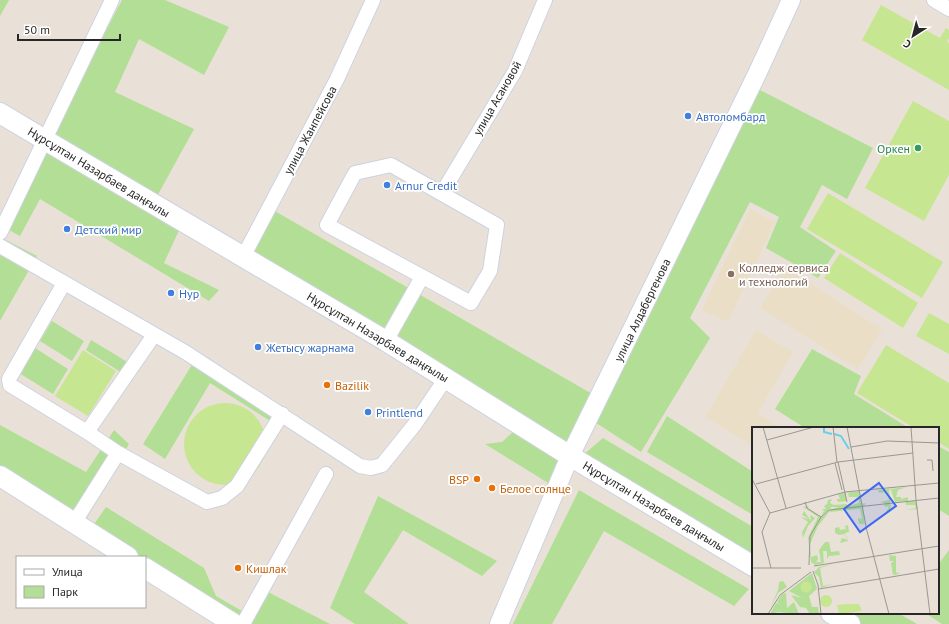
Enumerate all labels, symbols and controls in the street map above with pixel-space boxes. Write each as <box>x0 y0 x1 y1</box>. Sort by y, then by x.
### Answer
scale bar <box>18 16 120 42</box>
north arrow <box>893 16 933 56</box>
text: 50 m <box>24 22 50 37</box>
text: С <box>901 37 914 52</box>
street label: улица Асановой <box>470 58 524 138</box>
street label: улица Жанпейсова <box>280 83 340 177</box>
place label: Автоломбард <box>696 109 766 124</box>
marker: Автоломбард <box>683 111 693 121</box>
street label: Нұрсұлтан Назарбаев даңғылы <box>25 124 173 220</box>
place label: Оркен <box>877 141 910 156</box>
marker: Оркен <box>913 143 923 153</box>
place label: Arnur Credit <box>395 178 457 193</box>
marker: Arnur Credit <box>382 180 392 190</box>
place label: Детский мир <box>75 222 142 237</box>
marker: Детский мир <box>62 224 72 234</box>
street label: улица Алдабергенова <box>610 256 674 364</box>
place label: Колледж сервиса и технологий <box>739 260 829 289</box>
marker: Колледж сервиса и технологий <box>726 269 736 279</box>
place label: Нур <box>179 286 199 301</box>
marker: Нур <box>166 288 176 298</box>
street label: Нұрсұлтан Назарбаев даңғылы <box>304 289 452 385</box>
place label: Жетысу жарнама <box>265 340 354 355</box>
marker: Жетысу жарнама <box>253 342 263 352</box>
place label: Bazilik <box>335 378 369 393</box>
marker: Bazilik <box>322 380 332 390</box>
place label: Printlend <box>376 405 423 420</box>
marker: Printlend <box>363 407 373 417</box>
inset map <box>752 427 939 614</box>
street label: Нұрсұлтан Назарбаев даңғылы <box>580 458 728 554</box>
place label: BSP <box>449 472 469 487</box>
marker: BSP <box>472 474 482 484</box>
place label: Белое солнце <box>500 481 571 496</box>
marker: Белое солнце <box>487 483 497 493</box>
legend <box>16 556 146 608</box>
place label: Кишлак <box>246 561 287 576</box>
marker: Кишлак <box>233 563 243 573</box>
text: Улица <box>52 564 83 579</box>
text: Парк <box>52 584 78 599</box>

